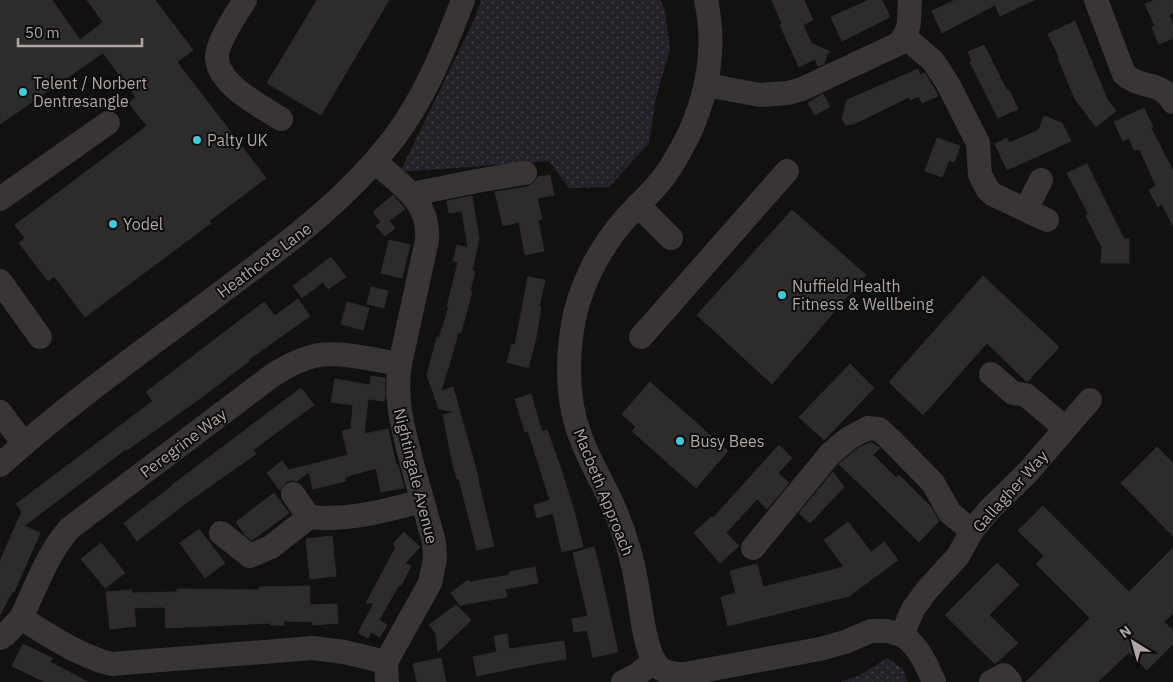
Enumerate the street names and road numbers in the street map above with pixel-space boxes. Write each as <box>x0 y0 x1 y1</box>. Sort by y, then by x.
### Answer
street label: Heathcote Lane <box>213 218 315 302</box>
street label: Peregrine Way <box>136 404 230 482</box>
street label: Nightingale Avenue <box>390 406 443 546</box>
street label: Macbeth Approach <box>569 425 639 559</box>
street label: Gallagher Way <box>968 446 1052 536</box>

